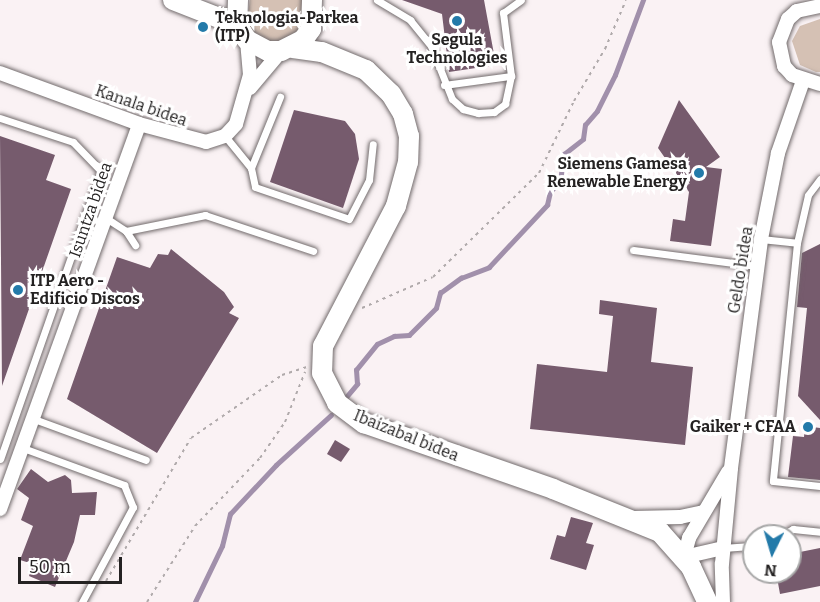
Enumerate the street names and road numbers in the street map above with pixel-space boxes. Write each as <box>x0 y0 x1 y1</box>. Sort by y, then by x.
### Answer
street label: Kanala bidea <box>93 81 189 131</box>
street label: Isuntza bidea <box>66 160 116 260</box>
street label: Geldo bidea <box>725 225 757 315</box>
street label: Ibaizabal bidea <box>351 406 461 466</box>

